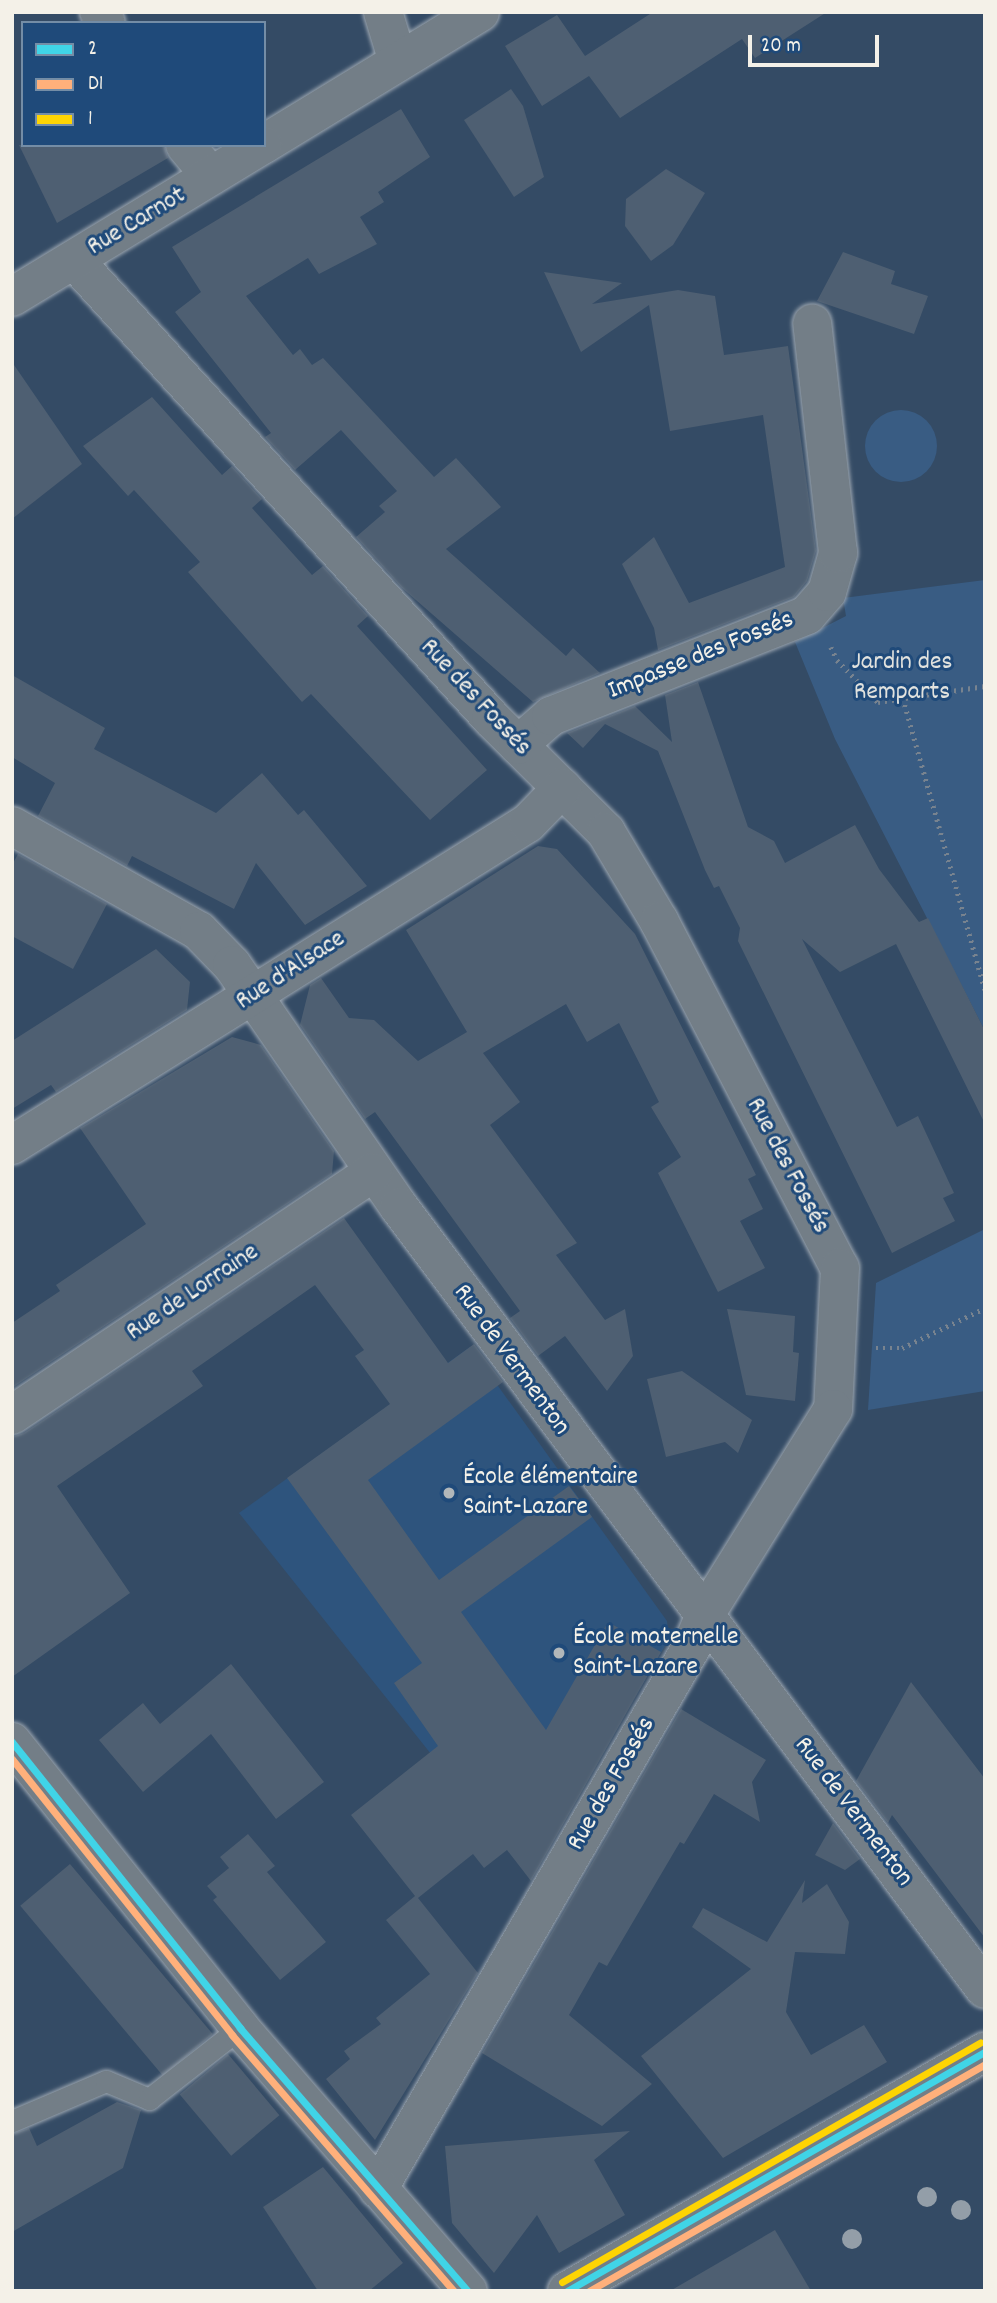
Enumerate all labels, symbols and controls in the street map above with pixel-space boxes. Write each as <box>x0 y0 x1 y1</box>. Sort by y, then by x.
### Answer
legend <box>21 21 266 147</box>
scale bar <box>752 21 883 65</box>
text: 20 m <box>761 32 801 62</box>
text: 2 <box>88 35 97 65</box>
text: D1 <box>88 70 103 100</box>
text: 1 <box>88 105 93 135</box>
street label: Rue Carnot <box>82 181 192 263</box>
street label: Impasse des Fossés <box>604 605 798 707</box>
street label: Rue des Fossés <box>413 633 537 763</box>
park label: Jardin des Remparts <box>852 647 952 708</box>
street label: Rue d'Alsace <box>231 924 351 1018</box>
street label: Rue des Fossés <box>738 1093 836 1239</box>
street label: Rue de Lorraine <box>121 1237 265 1349</box>
street label: Rue de Vermenton <box>446 1278 576 1442</box>
place label: École élémentaire Saint-Lazare <box>463 1462 638 1524</box>
marker: École élémentaire Saint-Lazare <box>441 1485 457 1501</box>
place label: École maternelle Saint-Lazare <box>573 1622 738 1684</box>
marker: École maternelle Saint-Lazare <box>551 1645 567 1661</box>
street label: Rue des Fossés <box>561 1712 663 1856</box>
street label: Rue de Vermenton <box>787 1731 919 1893</box>

